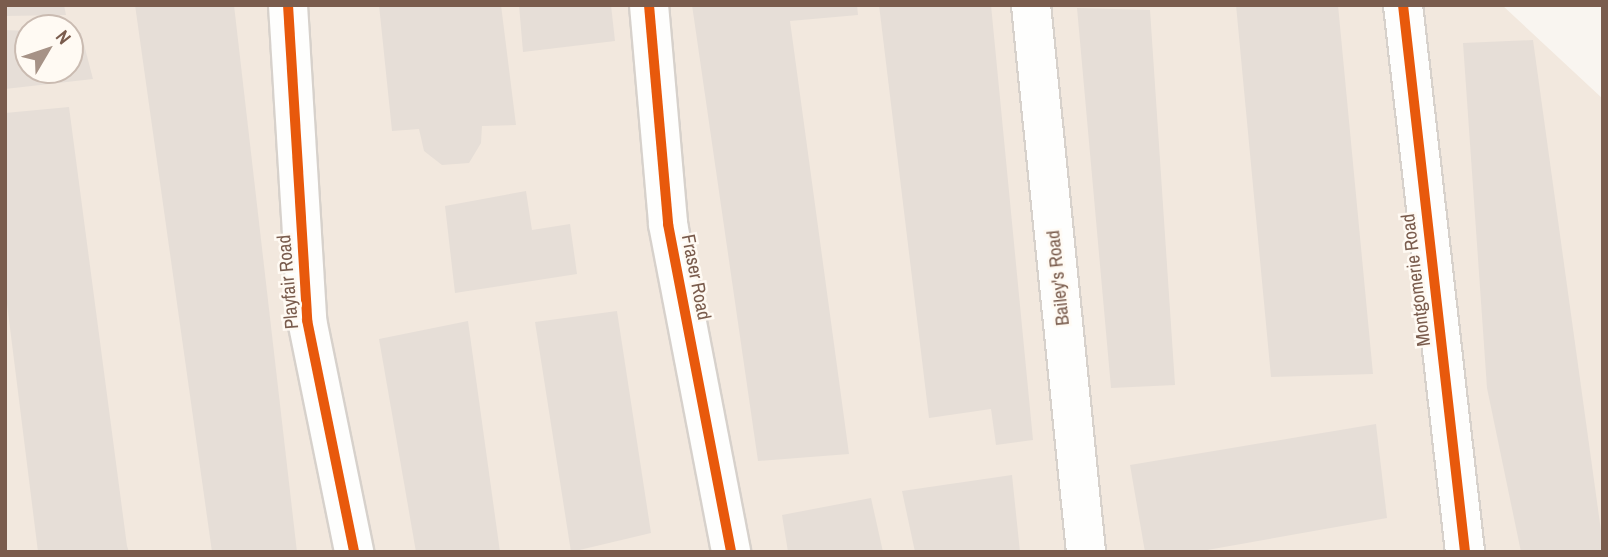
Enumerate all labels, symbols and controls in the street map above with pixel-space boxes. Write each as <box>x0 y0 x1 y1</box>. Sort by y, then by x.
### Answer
north arrow <box>14 14 84 84</box>
text: N <box>50 24 77 50</box>
street label: Montgomerie Road <box>1397 212 1435 348</box>
street label: Bailey's Road <box>1042 229 1074 327</box>
street label: Fraser Road <box>677 232 715 322</box>
street label: Playfair Road <box>273 234 303 330</box>

